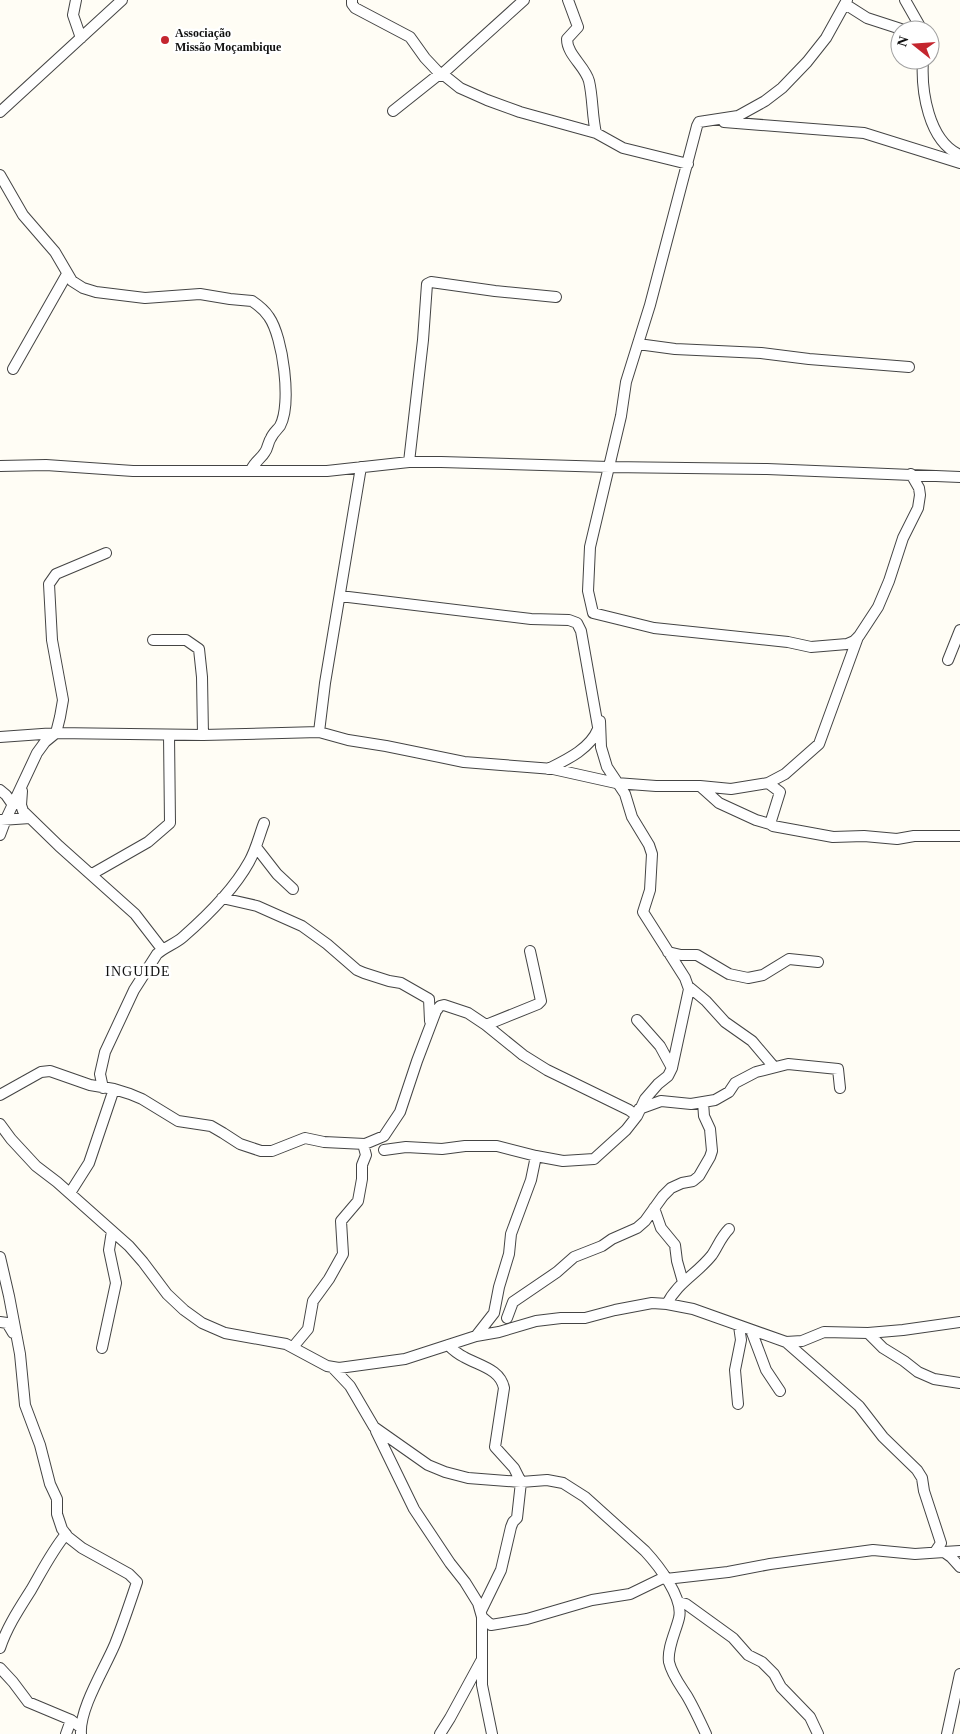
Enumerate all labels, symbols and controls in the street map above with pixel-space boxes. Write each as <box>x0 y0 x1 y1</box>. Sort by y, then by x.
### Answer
north arrow <box>890 20 940 70</box>
place label: Associação Missão Moçambique <box>175 26 282 54</box>
marker: Associação Missão Moçambique <box>159 34 171 46</box>
text: N <box>894 34 912 48</box>
district label: INGUIDE <box>105 964 171 979</box>

